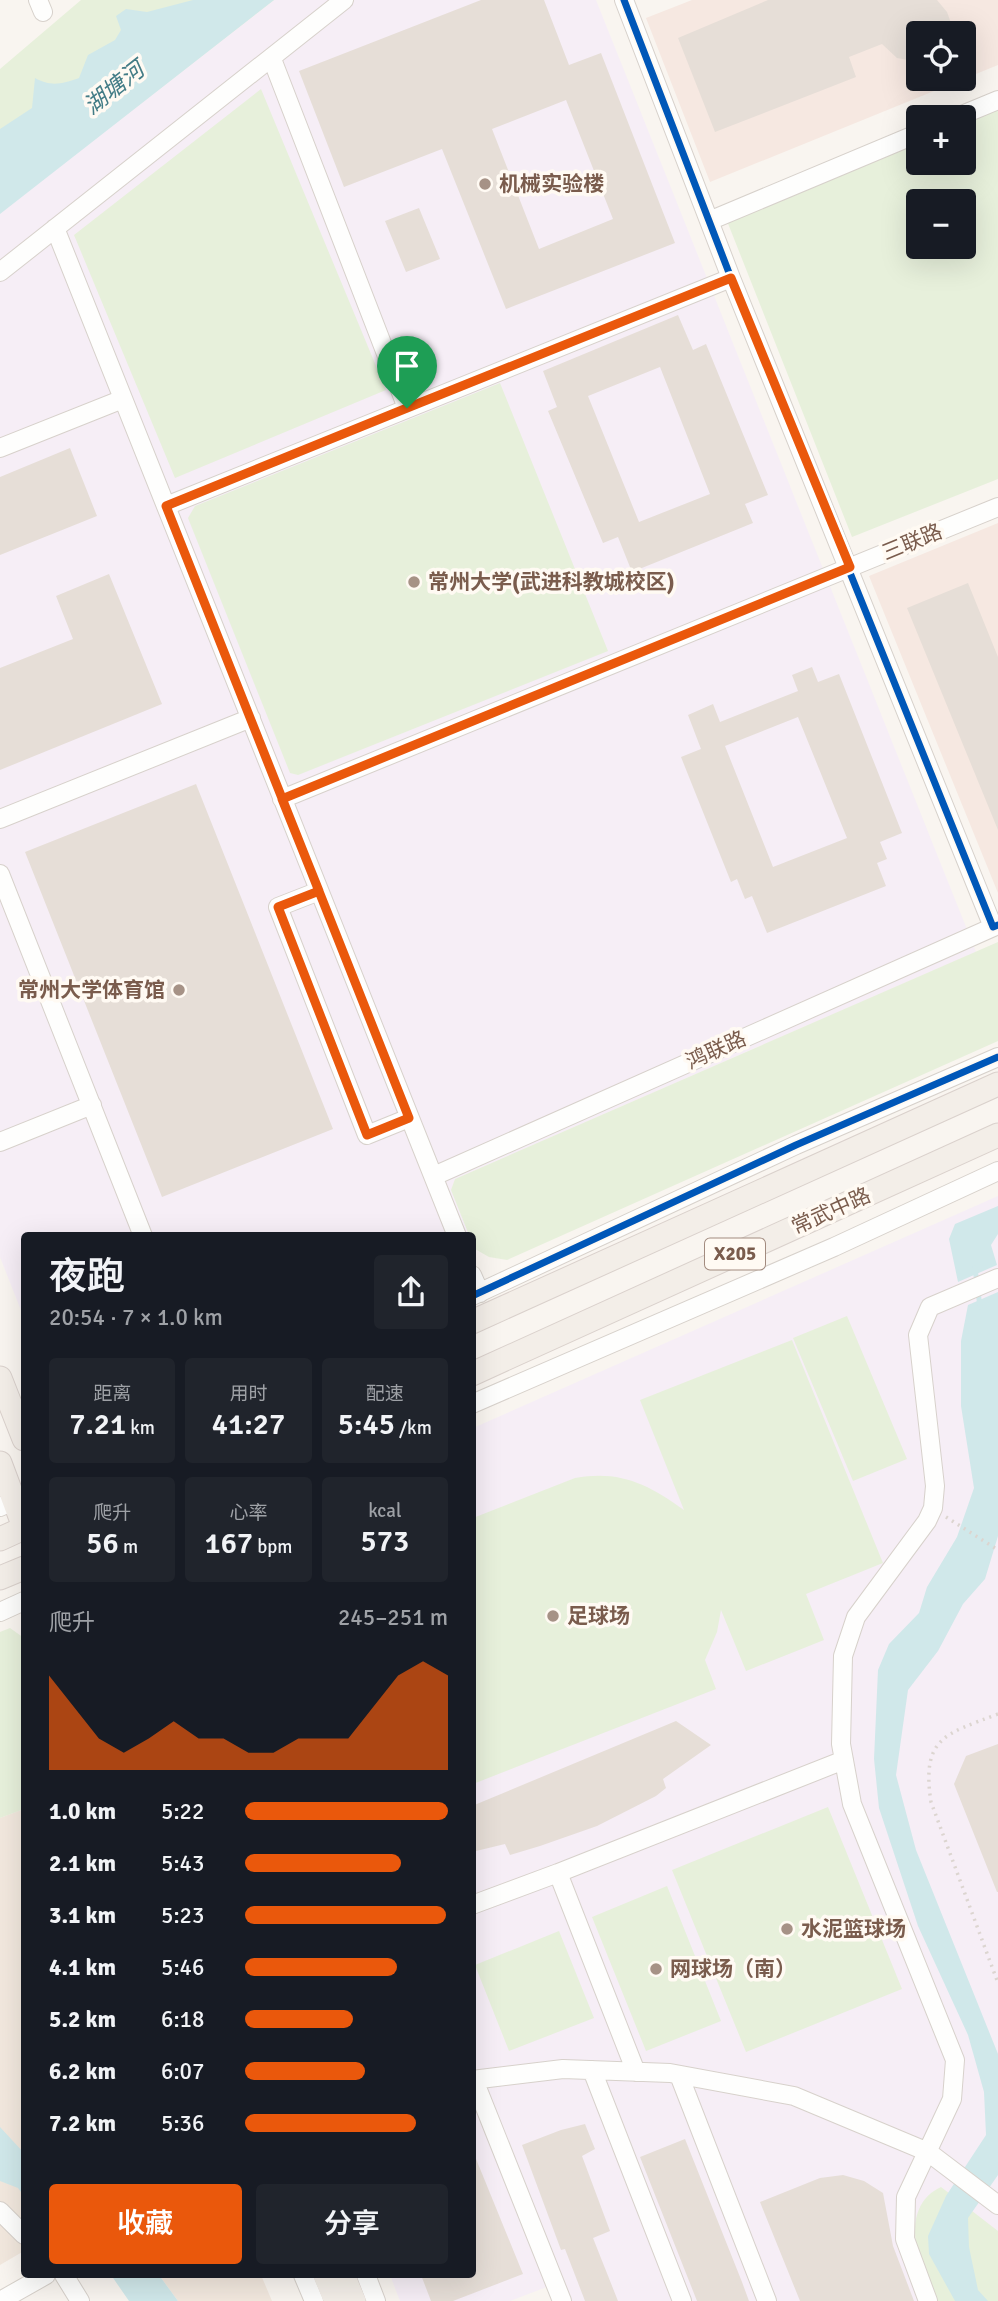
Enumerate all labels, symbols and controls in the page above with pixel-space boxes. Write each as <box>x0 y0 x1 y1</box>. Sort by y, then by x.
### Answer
map controls <box>906 21 976 259</box>
button: locate <box>906 21 976 91</box>
water label: 湖塘河 <box>78 53 153 121</box>
button: + <box>906 105 976 175</box>
place label: 机械实验楼 <box>499 171 604 197</box>
marker: 机械实验楼 <box>477 176 493 192</box>
button: − <box>906 189 976 259</box>
pin <box>377 336 437 408</box>
icon: arrive <box>388 347 426 385</box>
street label: 三联路 <box>878 518 946 566</box>
place label: 常州大学(武进科教城校区) <box>428 569 675 595</box>
marker: 常州大学(武进科教城校区) <box>406 574 422 590</box>
place label: 常州大学体育馆 <box>18 977 165 1003</box>
marker: 常州大学体育馆 <box>171 982 187 998</box>
street label: 鸿联路 <box>682 1025 750 1075</box>
street label: 常武中路 <box>787 1182 875 1240</box>
road number: X205 <box>705 1238 765 1270</box>
text: 夜跑 <box>49 1253 125 1300</box>
button: share <box>374 1255 448 1329</box>
text: 20:54 · 7 × 1.0 km <box>49 1303 223 1332</box>
text: 距离 <box>93 1382 131 1406</box>
text: 用时 <box>229 1382 268 1406</box>
text: 配速 <box>366 1382 404 1406</box>
text: 7.21 <box>69 1406 126 1443</box>
text: 41:27 <box>212 1406 285 1443</box>
text: 5:45 <box>338 1406 395 1443</box>
text: km <box>126 1416 155 1440</box>
text: /km <box>395 1416 432 1440</box>
text: kcal <box>368 1499 401 1523</box>
text: 爬升 <box>93 1501 131 1525</box>
text: 心率 <box>229 1501 268 1525</box>
text: 573 <box>361 1523 409 1560</box>
text: 56 <box>86 1525 119 1562</box>
text: 167 <box>204 1525 253 1562</box>
text: m <box>119 1535 138 1559</box>
text: bpm <box>253 1535 293 1559</box>
text: 245–251 m <box>338 1603 448 1632</box>
place label: 足球场 <box>567 1603 630 1629</box>
text: 爬升 <box>49 1608 95 1637</box>
marker: 足球场 <box>545 1608 561 1624</box>
text: 1.0 km <box>49 1797 116 1826</box>
text: 5:22 <box>161 1797 204 1826</box>
text: 2.1 km <box>49 1849 116 1878</box>
text: 5:43 <box>161 1849 204 1878</box>
text: 3.1 km <box>49 1901 116 1930</box>
text: 5:23 <box>161 1901 204 1930</box>
place label: 水泥篮球场 <box>801 1916 906 1942</box>
marker: 水泥篮球场 <box>779 1921 795 1937</box>
text: 4.1 km <box>49 1953 116 1982</box>
text: 5:46 <box>161 1953 204 1982</box>
place label: 网球场（南） <box>670 1956 796 1982</box>
marker: 网球场（南） <box>648 1961 664 1977</box>
text: 5.2 km <box>49 2005 116 2034</box>
text: 6:18 <box>161 2005 204 2034</box>
text: 6.2 km <box>49 2057 116 2086</box>
text: 6:07 <box>161 2057 204 2086</box>
text: 7.2 km <box>49 2109 116 2138</box>
text: 5:36 <box>161 2109 204 2138</box>
button: 收藏 <box>49 2184 242 2264</box>
button: 分享 <box>256 2184 448 2264</box>

